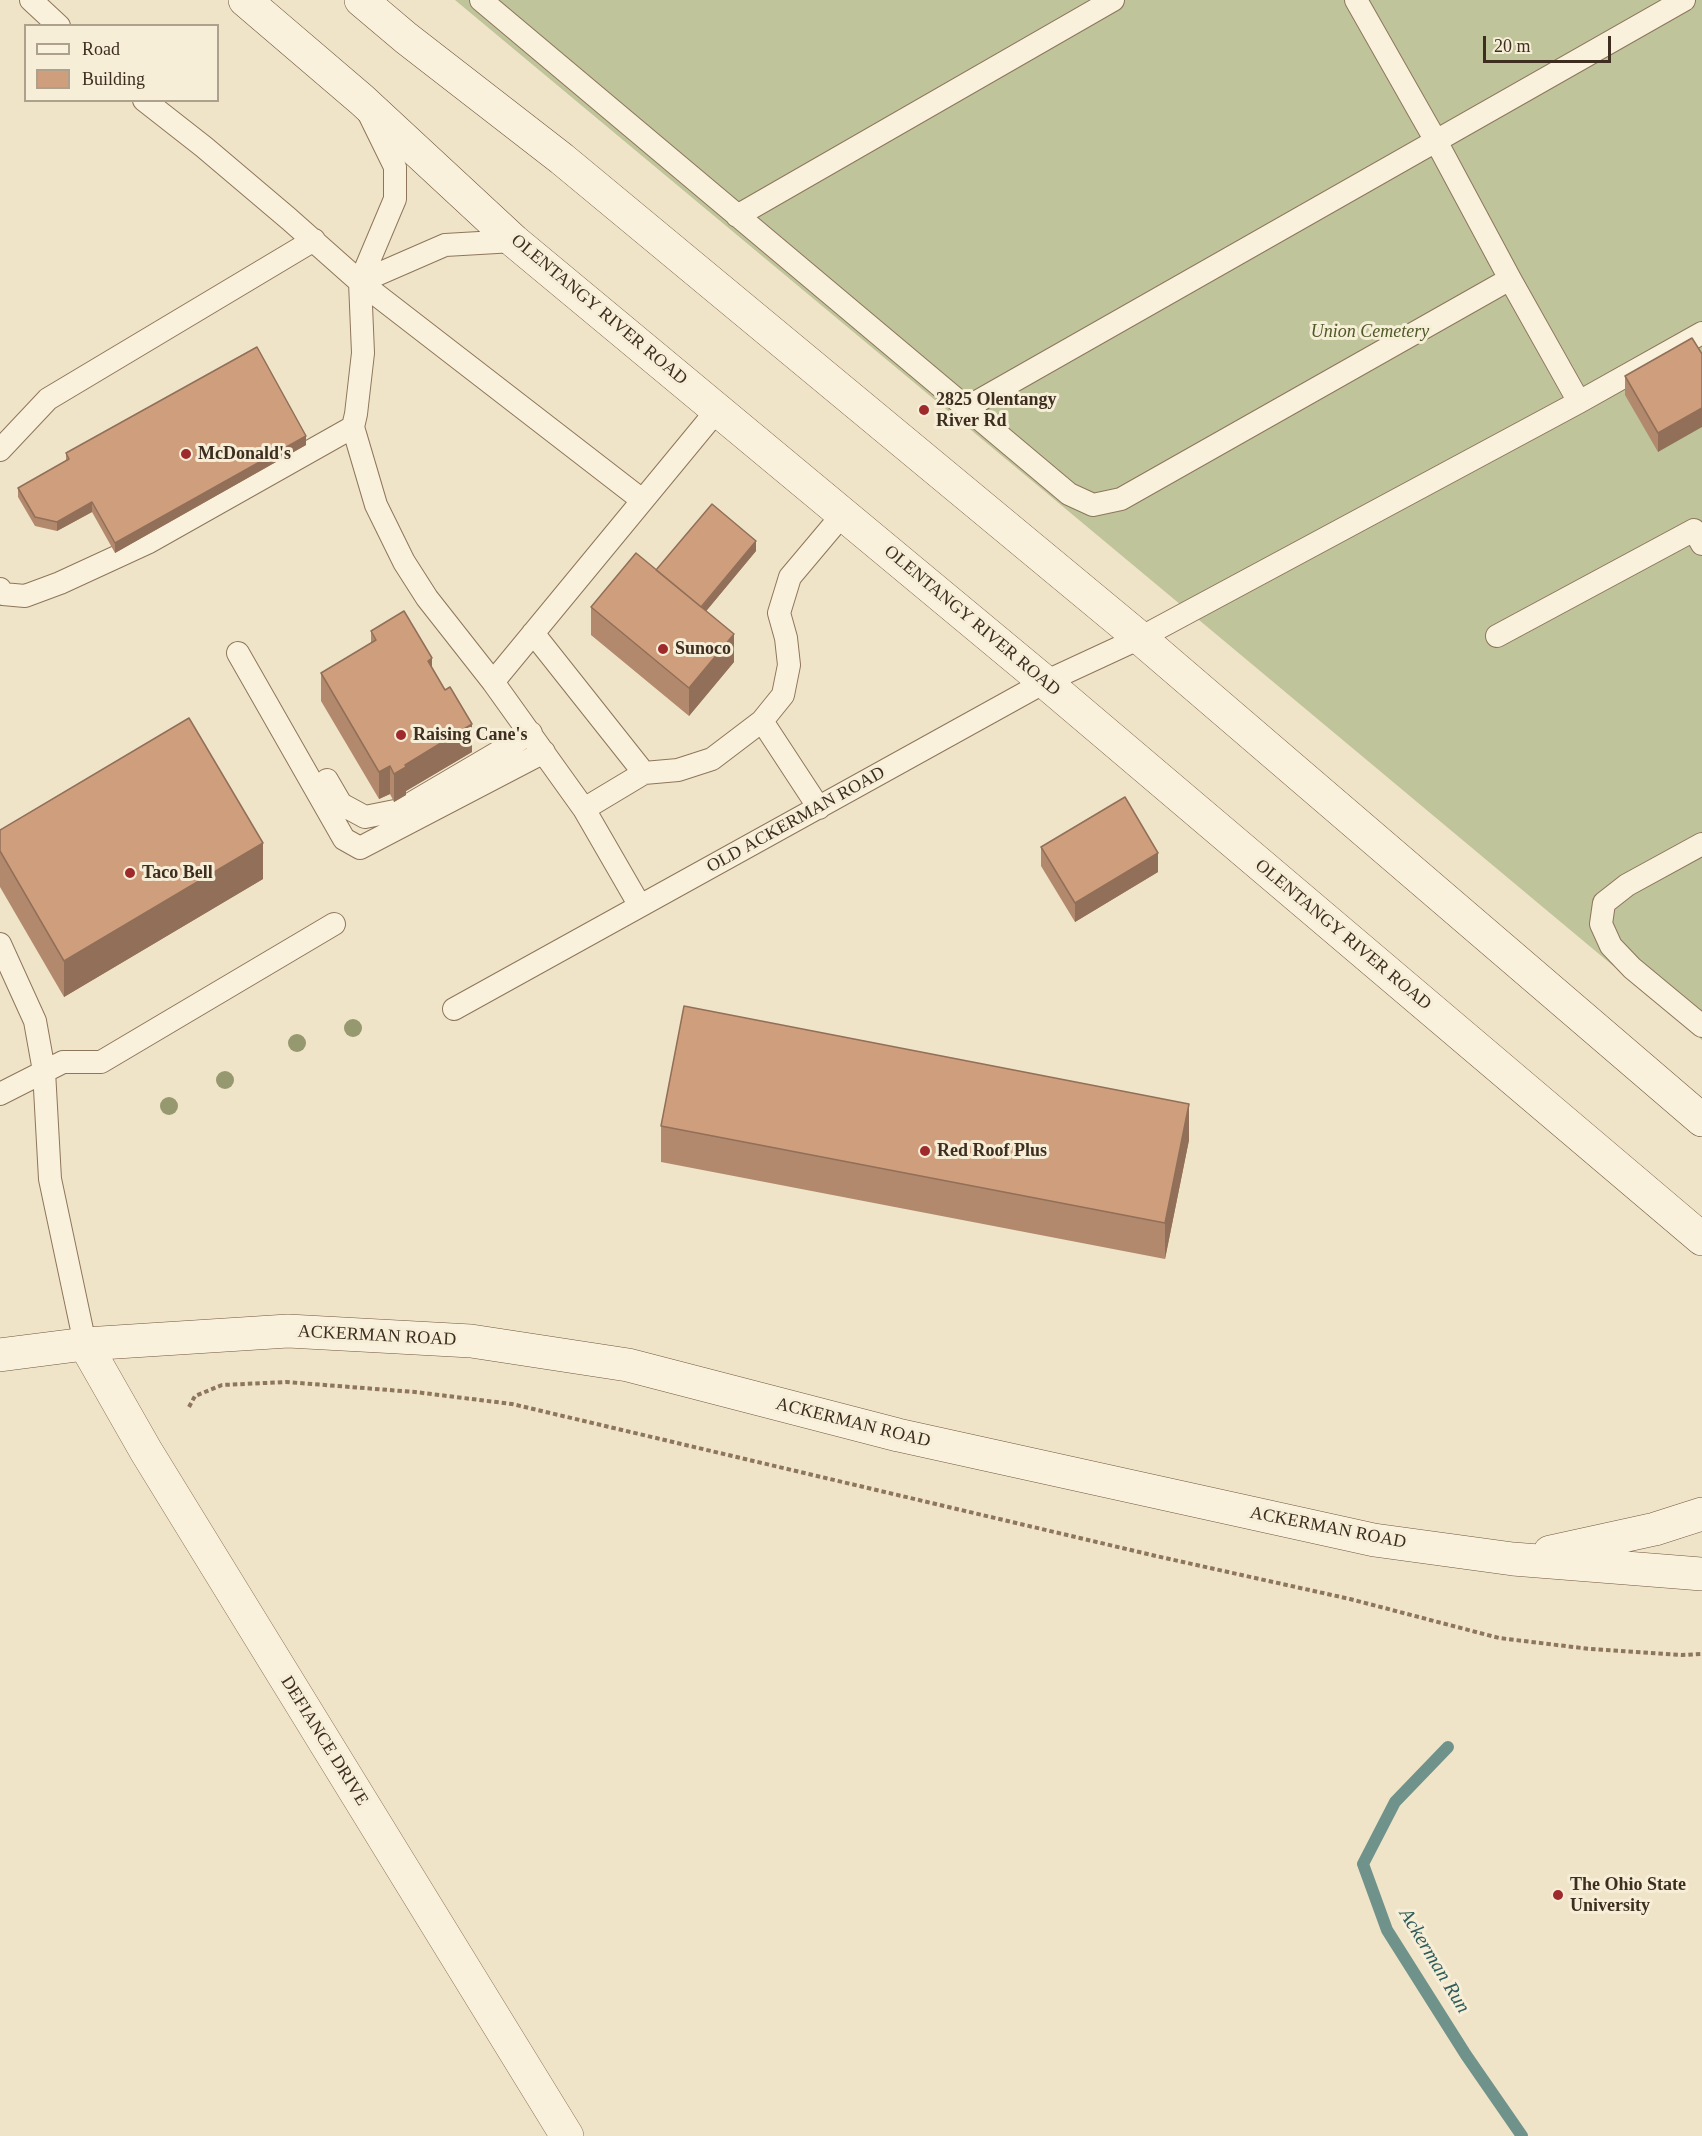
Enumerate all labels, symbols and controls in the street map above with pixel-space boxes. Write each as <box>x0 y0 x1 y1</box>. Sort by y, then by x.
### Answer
legend <box>24 24 219 102</box>
scale bar <box>1486 24 1614 62</box>
text: 20 m <box>1494 36 1531 56</box>
text: Road <box>82 39 120 59</box>
text: Building <box>82 69 145 89</box>
street label: OLENTANGY RIVER ROAD <box>506 230 692 390</box>
park label: Union Cemetery <box>1311 321 1429 343</box>
place label: 2825 Olentangy River Rd <box>936 389 1057 432</box>
marker: 2825 Olentangy River Rd <box>917 403 931 417</box>
place label: McDonald's <box>198 443 291 465</box>
marker: McDonald's <box>179 447 193 461</box>
street label: OLENTANGY RIVER ROAD <box>879 541 1065 701</box>
place label: Sunoco <box>675 638 731 660</box>
marker: Sunoco <box>656 642 670 656</box>
place label: Raising Cane's <box>413 724 528 746</box>
marker: Raising Cane's <box>394 728 408 742</box>
street label: OLD ACKERMAN ROAD <box>703 762 889 878</box>
street label: OLENTANGY RIVER ROAD <box>1250 855 1436 1015</box>
place label: Taco Bell <box>142 862 213 884</box>
marker: Taco Bell <box>123 866 137 880</box>
place label: Red Roof Plus <box>937 1140 1047 1162</box>
marker: Red Roof Plus <box>918 1144 932 1158</box>
street label: ACKERMAN ROAD <box>297 1321 457 1351</box>
street label: ACKERMAN ROAD <box>773 1393 933 1453</box>
street label: ACKERMAN ROAD <box>1248 1502 1408 1554</box>
street label: DEFIANCE DRIVE <box>275 1672 373 1810</box>
place label: The Ohio State University <box>1570 1874 1686 1916</box>
marker: The Ohio State University <box>1551 1888 1565 1902</box>
water label: Ackerman Run <box>1393 1904 1475 2018</box>

